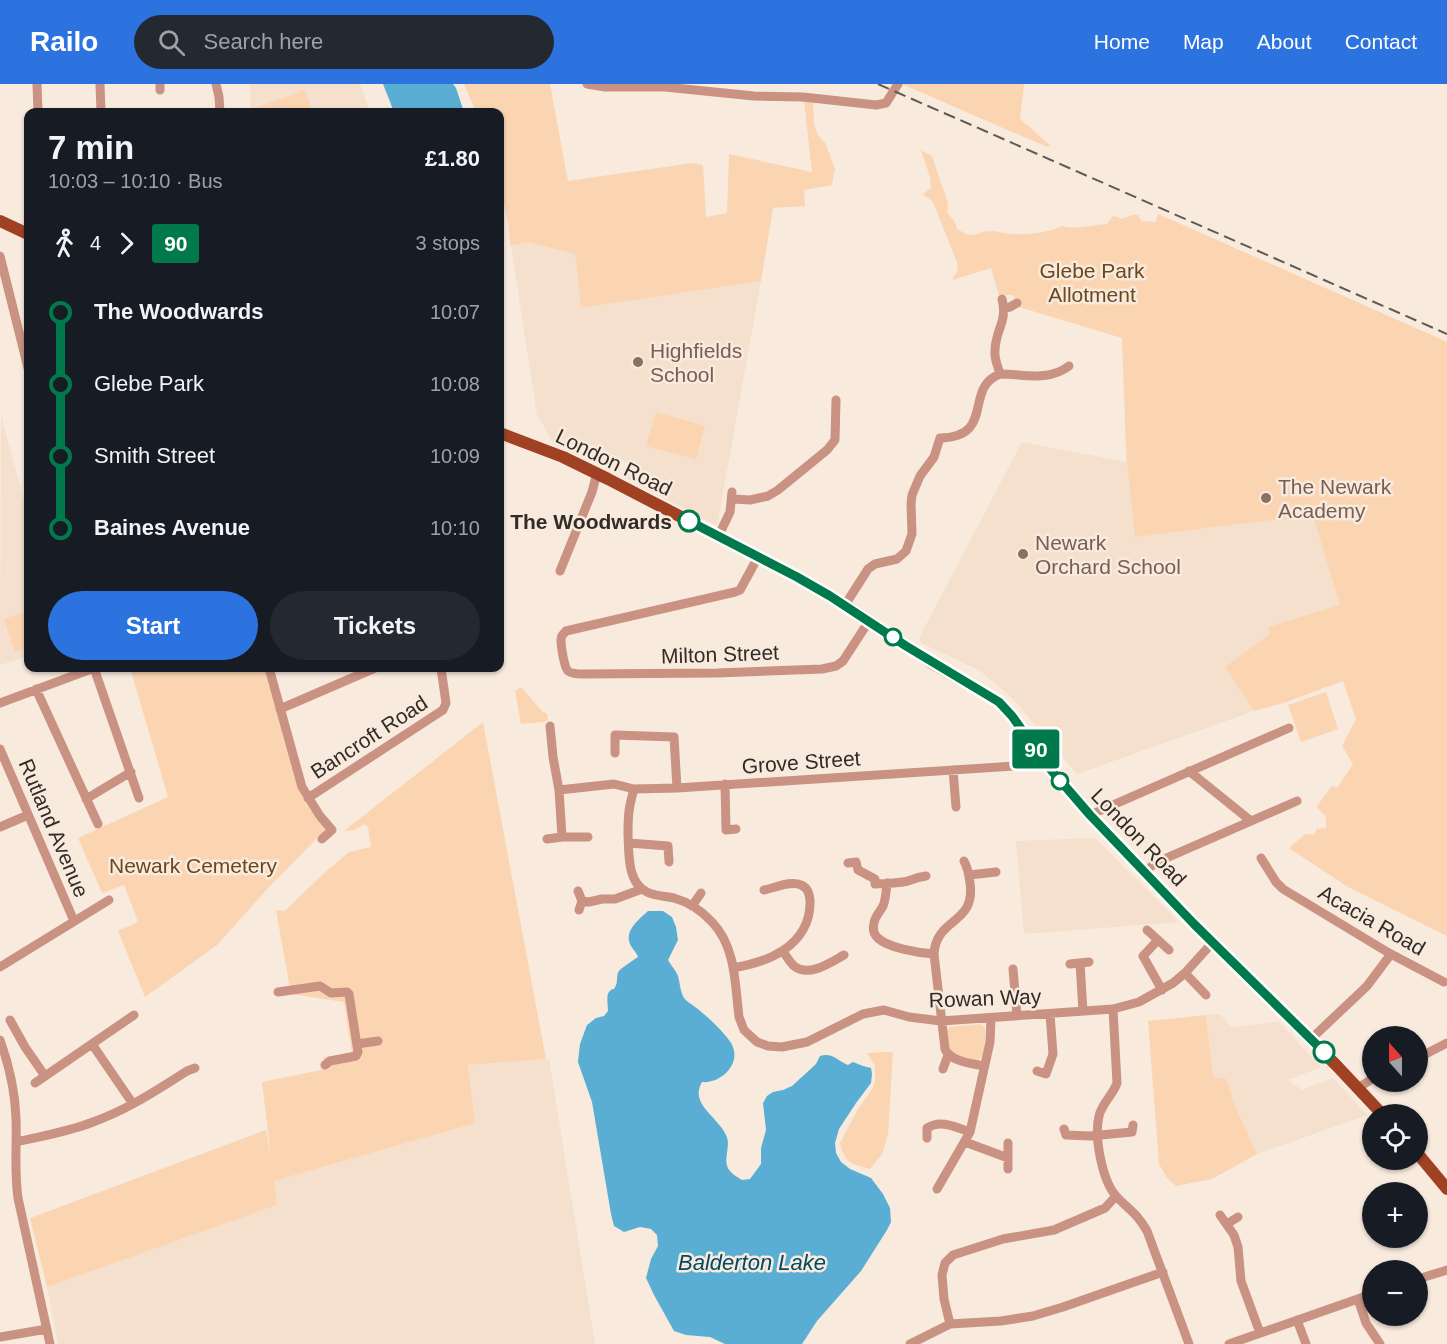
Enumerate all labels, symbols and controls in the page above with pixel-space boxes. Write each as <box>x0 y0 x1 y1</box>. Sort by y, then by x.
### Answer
search box <box>134 15 554 69</box>
text: Railo <box>30 26 98 57</box>
icon: search <box>155 26 188 59</box>
text: Search here <box>203 29 323 54</box>
text: Home <box>1094 30 1150 53</box>
text: Map <box>1183 30 1224 53</box>
text: About <box>1257 30 1312 53</box>
text: Contact <box>1345 30 1417 53</box>
text: 7 min <box>48 129 134 166</box>
text: £1.80 <box>425 146 480 171</box>
text: 10:03 – 10:10 · Bus <box>48 170 223 192</box>
icon: walk <box>48 227 81 260</box>
icon: forward <box>110 227 143 260</box>
text: 4 <box>90 232 101 254</box>
text: 90 <box>164 232 187 255</box>
text: 3 stops <box>416 232 480 254</box>
park label: Glebe Park Allotment <box>1039 259 1145 306</box>
text: The Woodwards <box>94 299 264 324</box>
text: 10:07 <box>430 301 480 323</box>
place label: Highfields School <box>650 339 742 386</box>
marker: Highfields School <box>631 355 645 369</box>
text: Glebe Park <box>94 371 204 396</box>
text: 10:08 <box>430 373 480 395</box>
street label: London Road <box>552 424 676 500</box>
text: Smith Street <box>94 443 215 468</box>
text: 10:09 <box>430 445 480 467</box>
place label: The Newark Academy <box>1278 475 1392 522</box>
marker: The Newark Academy <box>1259 491 1273 505</box>
place label: The Woodwards <box>510 510 672 533</box>
marker: The Woodwards <box>678 510 700 532</box>
text: Baines Avenue <box>94 515 250 540</box>
text: 10:10 <box>430 517 480 539</box>
place label: Newark Orchard School <box>1035 531 1181 578</box>
marker: Newark Orchard School <box>1016 547 1030 561</box>
button: Start <box>48 591 258 660</box>
button: Tickets <box>270 591 480 660</box>
unlabelled marker <box>884 628 902 646</box>
street label: Milton Street <box>661 640 779 668</box>
street label: Bancroft Road <box>306 691 432 783</box>
line badge: 90 <box>1009 730 1063 768</box>
text: 90 <box>1024 738 1048 761</box>
street label: Grove Street <box>741 746 861 778</box>
street label: Rutland Avenue <box>15 755 93 901</box>
unlabelled marker <box>1051 772 1069 790</box>
street label: London Road <box>1087 784 1191 890</box>
park label: Newark Cemetery <box>109 854 278 877</box>
street label: Acacia Road <box>1315 880 1429 960</box>
street label: Rowan Way <box>928 985 1042 1011</box>
north arrow <box>1362 1026 1428 1092</box>
map controls <box>1362 1026 1428 1326</box>
unlabelled marker <box>1313 1041 1335 1063</box>
button: locate <box>1362 1104 1428 1170</box>
button: + <box>1362 1182 1428 1248</box>
water label: Balderton Lake <box>678 1250 826 1275</box>
button: − <box>1362 1260 1428 1326</box>

